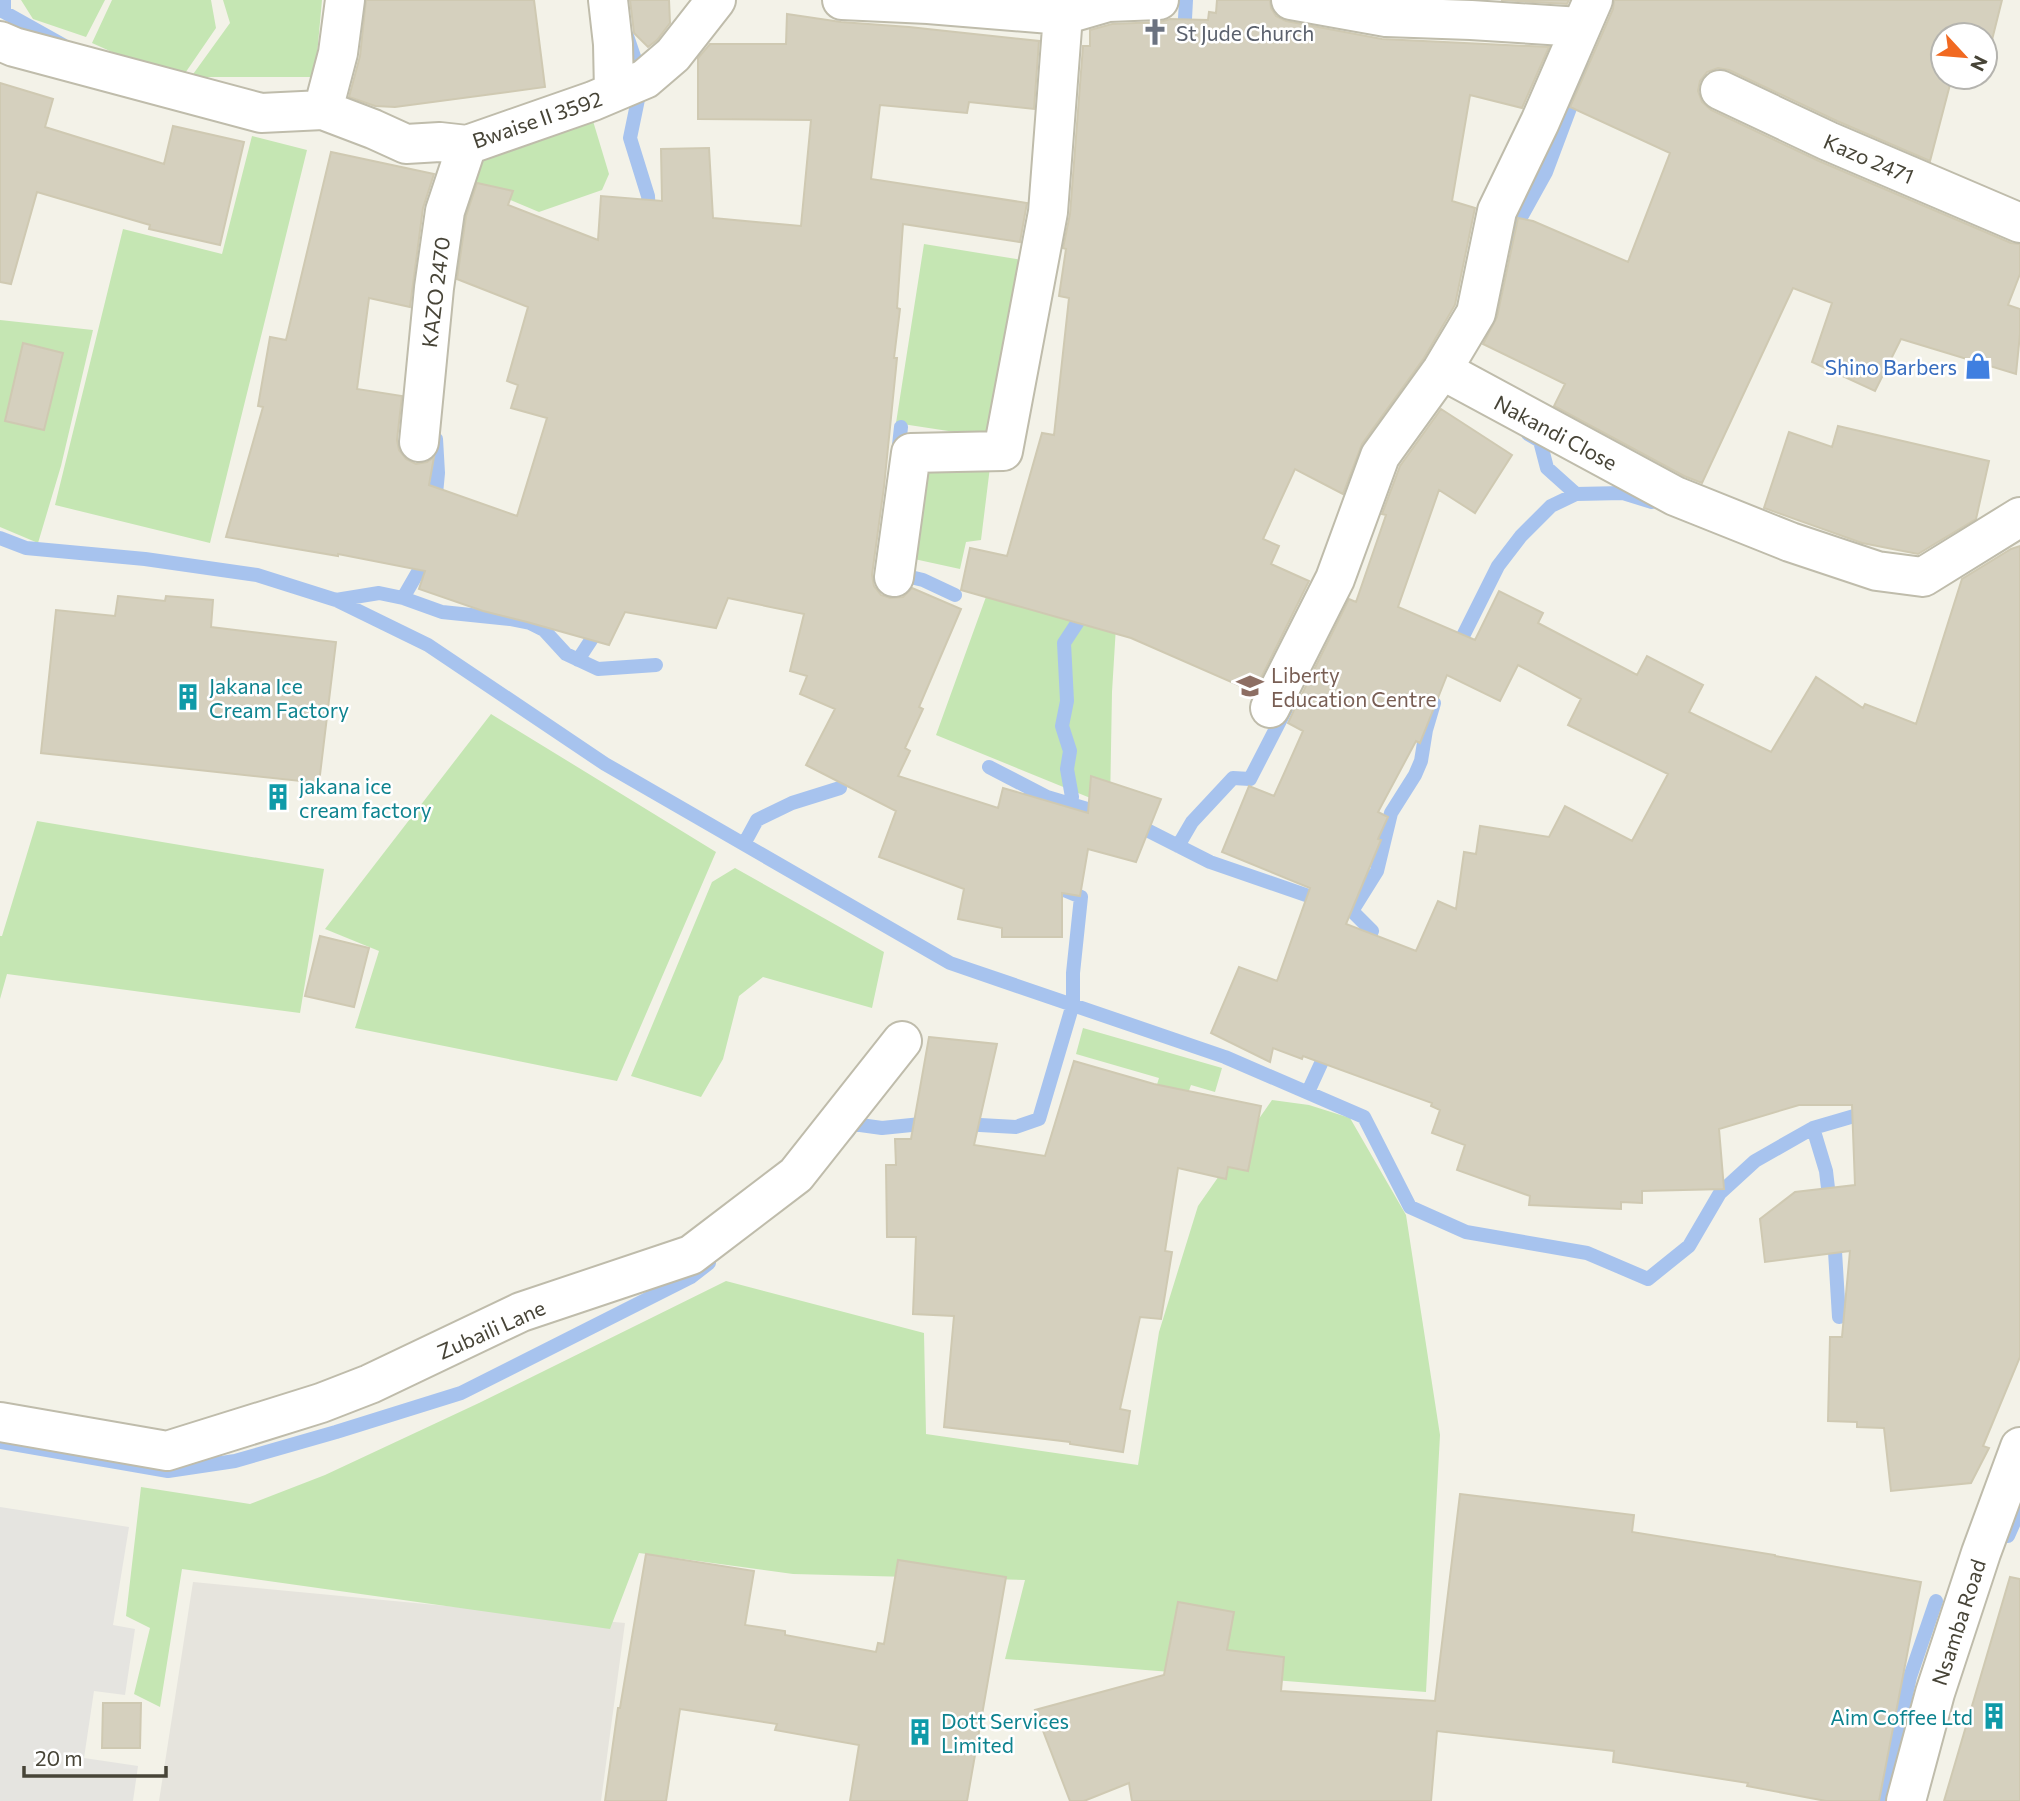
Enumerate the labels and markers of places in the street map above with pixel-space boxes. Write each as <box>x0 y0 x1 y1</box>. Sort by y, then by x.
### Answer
church icon: St Jude Church <box>1140 17 1170 47</box>
place label: St Jude Church <box>1176 20 1314 45</box>
shop icon: Shino Barbers <box>1963 351 1993 381</box>
place label: Shino Barbers <box>1825 354 1957 379</box>
place label: Liberty Education Centre <box>1271 662 1437 711</box>
school or university icon: Liberty Education Centre <box>1235 671 1265 701</box>
place label: Jakana Ice Cream Factory <box>209 673 349 722</box>
building icon: Jakana Ice Cream Factory <box>173 682 203 712</box>
place label: jakana ice cream factory <box>299 773 432 822</box>
building icon: jakana ice cream factory <box>263 782 293 812</box>
building icon: Aim Coffee Ltd <box>1979 1701 2009 1731</box>
place label: Aim Coffee Ltd <box>1830 1704 1973 1729</box>
place label: Dott Services Limited <box>941 1708 1069 1757</box>
building icon: Dott Services Limited <box>905 1717 935 1747</box>

